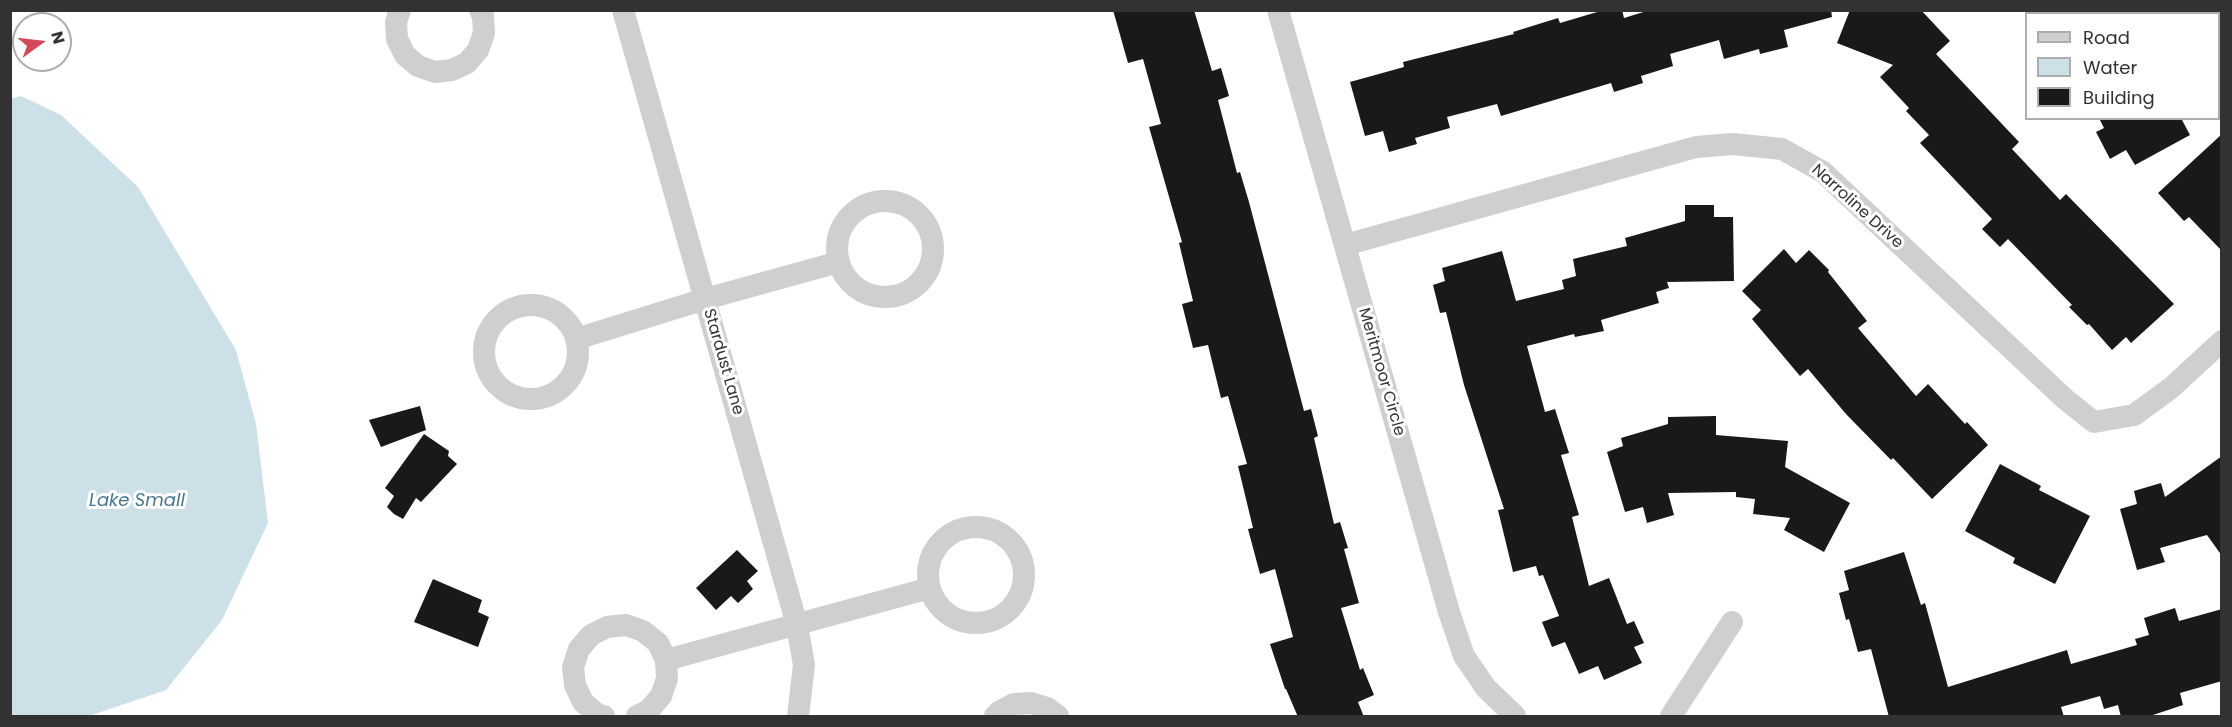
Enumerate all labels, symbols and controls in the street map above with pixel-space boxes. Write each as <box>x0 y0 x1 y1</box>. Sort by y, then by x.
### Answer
north arrow <box>12 12 72 72</box>
legend <box>2025 12 2220 120</box>
text: Road <box>2083 25 2130 50</box>
text: N <box>45 29 71 47</box>
text: Water <box>2083 55 2137 80</box>
text: Building <box>2083 85 2155 110</box>
street label: Narroline Drive <box>1807 161 1907 253</box>
street label: Meritmoor Circle <box>1354 306 1408 438</box>
street label: Stardust Lane <box>699 307 747 417</box>
water label: Lake Small <box>89 490 185 512</box>

